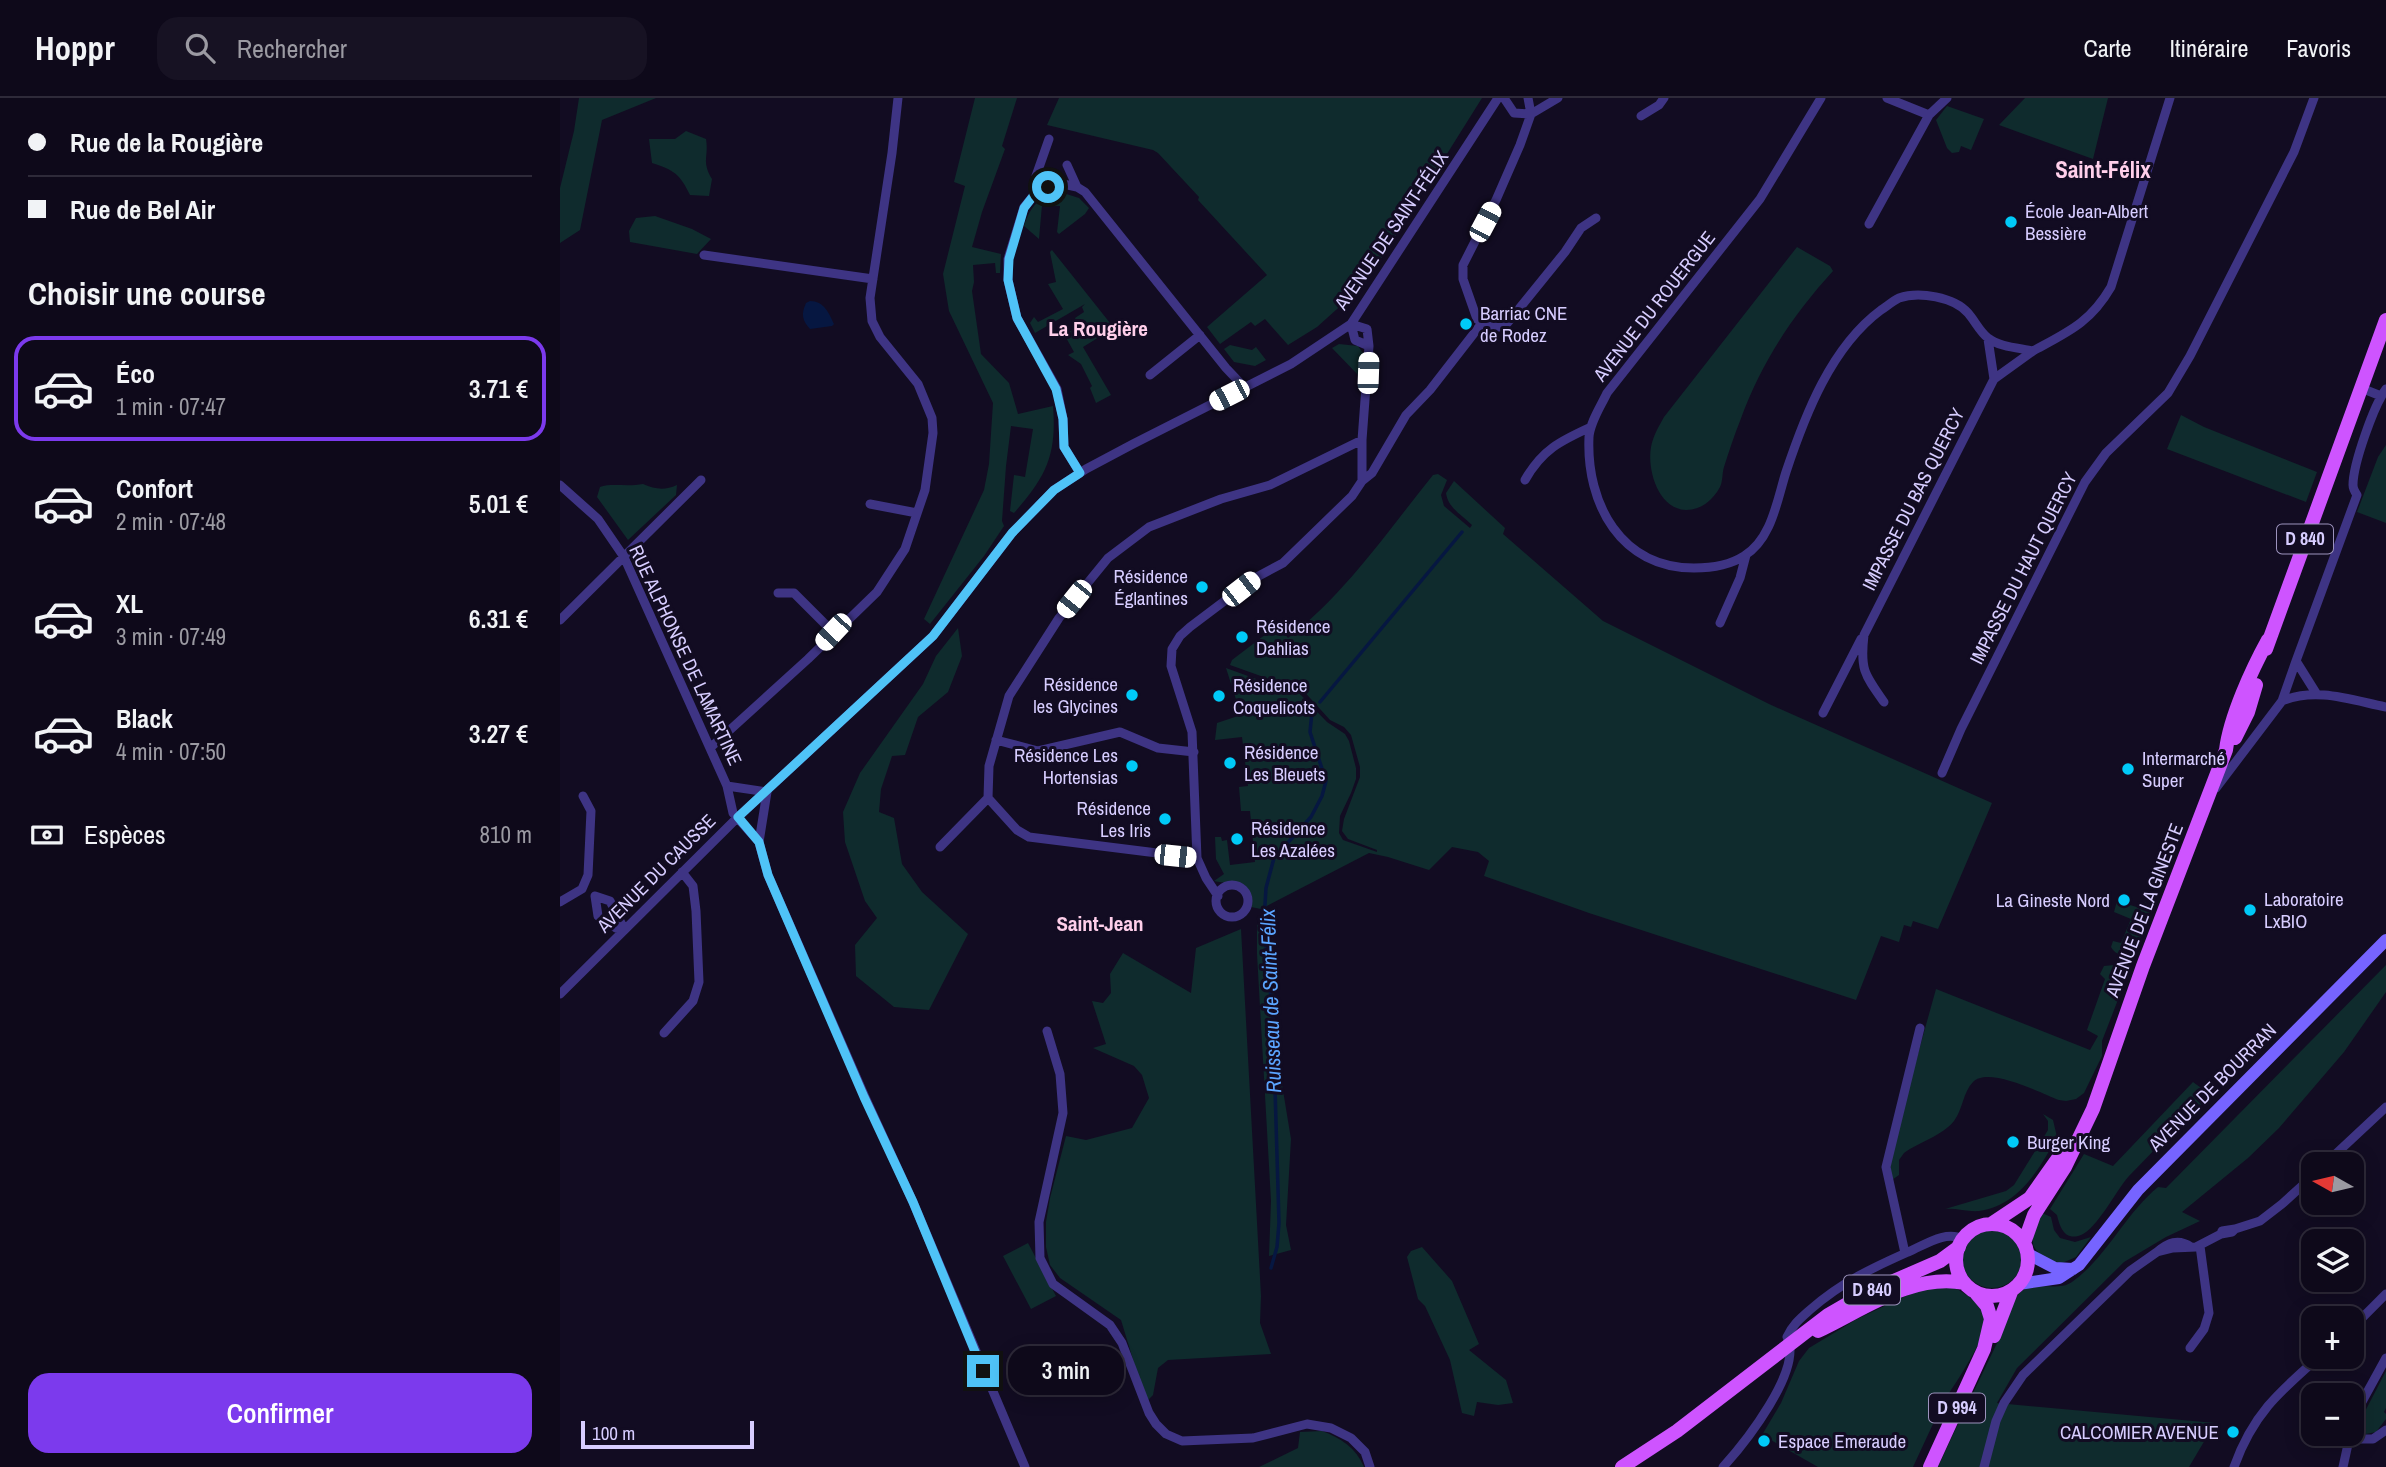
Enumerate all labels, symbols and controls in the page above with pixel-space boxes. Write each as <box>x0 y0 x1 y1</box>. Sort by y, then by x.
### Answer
search box <box>157 17 647 80</box>
text: Hoppr <box>35 26 115 70</box>
icon: search <box>181 29 219 67</box>
text: Rechercher <box>237 31 347 66</box>
text: Carte <box>2083 32 2132 64</box>
text: Itinéraire <box>2170 32 2248 64</box>
text: Favoris <box>2286 32 2351 64</box>
text: Rue de la Rougière <box>70 125 263 160</box>
street label: AVENUE DE SAINT-FÉLIX <box>1327 145 1454 316</box>
district label: Saint-Félix <box>2055 154 2151 185</box>
route start <box>1032 171 1064 203</box>
text: Rue de Bel Air <box>70 192 215 227</box>
place label: École Jean-Albert Bessière <box>2025 198 2149 246</box>
car <box>1466 199 1505 245</box>
marker: École Jean-Albert Bessière <box>2003 214 2019 230</box>
street label: AVENUE DU ROUERGUE <box>1586 225 1721 387</box>
text: Choisir une course <box>28 272 266 315</box>
place label: Barriac CNE de Rodez <box>1480 300 1567 348</box>
district label: La Rougière <box>1048 314 1148 343</box>
marker: Barriac CNE de Rodez <box>1458 316 1474 332</box>
car <box>1357 352 1380 394</box>
text: Éco <box>116 356 155 391</box>
icon: car <box>32 357 95 420</box>
text: 3.71 € <box>469 371 528 406</box>
car <box>1206 376 1253 414</box>
text: 1 min · 07:47 <box>116 391 226 422</box>
street label: IMPASSE DU BAS QUERCY <box>1856 403 1971 595</box>
street label: IMPASSE DU HAUT QUERCY <box>1963 467 2083 669</box>
text: Confort <box>116 471 193 506</box>
icon: car <box>32 472 95 535</box>
text: 5.01 € <box>469 486 528 521</box>
text: 2 min · 07:48 <box>116 506 226 537</box>
road number: D 840 <box>2277 524 2333 554</box>
street label: RUE ALPHONSE DE LAMARTINE <box>623 541 749 769</box>
place label: Résidence Églantines <box>1114 563 1188 611</box>
car <box>1218 568 1265 610</box>
car <box>1053 576 1096 622</box>
marker: Résidence Églantines <box>1194 579 1210 595</box>
text: XL <box>116 586 143 621</box>
icon: car <box>32 587 95 650</box>
text: 6.31 € <box>469 601 528 636</box>
car <box>811 609 856 655</box>
place label: Résidence Dahlias <box>1256 613 1330 661</box>
text: 3 min · 07:49 <box>116 621 226 652</box>
marker: Résidence Dahlias <box>1234 629 1250 645</box>
place label: Résidence les Glycines <box>1033 671 1118 719</box>
place label: Résidence Coquelicots <box>1233 672 1315 720</box>
marker: Résidence les Glycines <box>1124 687 1140 703</box>
marker: Résidence Coquelicots <box>1211 688 1227 704</box>
text: Black <box>116 701 173 736</box>
icon: car <box>32 702 95 765</box>
text: 3.27 € <box>469 716 528 751</box>
text: 4 min · 07:50 <box>116 736 226 767</box>
place label: Résidence Les Bleuets <box>1244 739 1326 787</box>
place label: Résidence Les Hortensias <box>1014 742 1118 790</box>
place label: Intermarché Super <box>2142 745 2225 793</box>
marker: Résidence Les Bleuets <box>1222 755 1238 771</box>
marker: Résidence Les Hortensias <box>1124 758 1140 774</box>
marker: Intermarché Super <box>2120 761 2136 777</box>
place label: Résidence Les Iris <box>1077 795 1151 843</box>
street label: AVENUE DU CAUSSE <box>590 808 721 939</box>
marker: Résidence Les Iris <box>1157 811 1173 827</box>
place label: Résidence Les Azalées <box>1251 815 1335 863</box>
icon: cash <box>28 816 66 854</box>
text: Espèces <box>84 817 166 852</box>
text: 810 m <box>480 819 532 850</box>
street label: AVENUE DE LA GINESTE <box>2099 819 2189 1002</box>
marker: Résidence Les Azalées <box>1229 831 1245 847</box>
car <box>1154 843 1197 869</box>
place label: Laboratoire LxBIO <box>2264 886 2344 934</box>
place label: La Gineste Nord <box>1996 887 2110 913</box>
marker: La Gineste Nord <box>2116 892 2132 908</box>
marker: Laboratoire LxBIO <box>2242 902 2258 918</box>
water label: Ruisseau de Saint-Félix <box>1253 907 1288 1094</box>
district label: Saint-Jean <box>1056 909 1144 938</box>
street label: AVENUE DE BOURRAN <box>2142 1017 2282 1157</box>
place label: Burger King <box>2027 1129 2110 1155</box>
marker: Burger King <box>2005 1134 2021 1150</box>
north arrow <box>2301 1152 2364 1214</box>
map controls <box>2301 1152 2364 1446</box>
button: layers <box>2301 1229 2364 1292</box>
road number: D 840 <box>1844 1275 1900 1304</box>
button: + <box>2301 1306 2364 1369</box>
callout: 3 min <box>1008 1346 1123 1396</box>
route end <box>967 1355 999 1387</box>
text: 3 min <box>1042 1355 1090 1386</box>
button: Confirmer <box>28 1373 532 1453</box>
button: − <box>2301 1383 2364 1446</box>
road number: D 994 <box>1929 1394 1985 1422</box>
scale bar <box>581 1418 754 1450</box>
place label: CALCOMIER AVENUE <box>2060 1419 2219 1445</box>
text: 100 m <box>592 1420 635 1446</box>
marker: CALCOMIER AVENUE <box>2225 1424 2241 1440</box>
place label: Espace Emeraude <box>1778 1428 1906 1454</box>
marker: Espace Emeraude <box>1756 1433 1772 1449</box>

